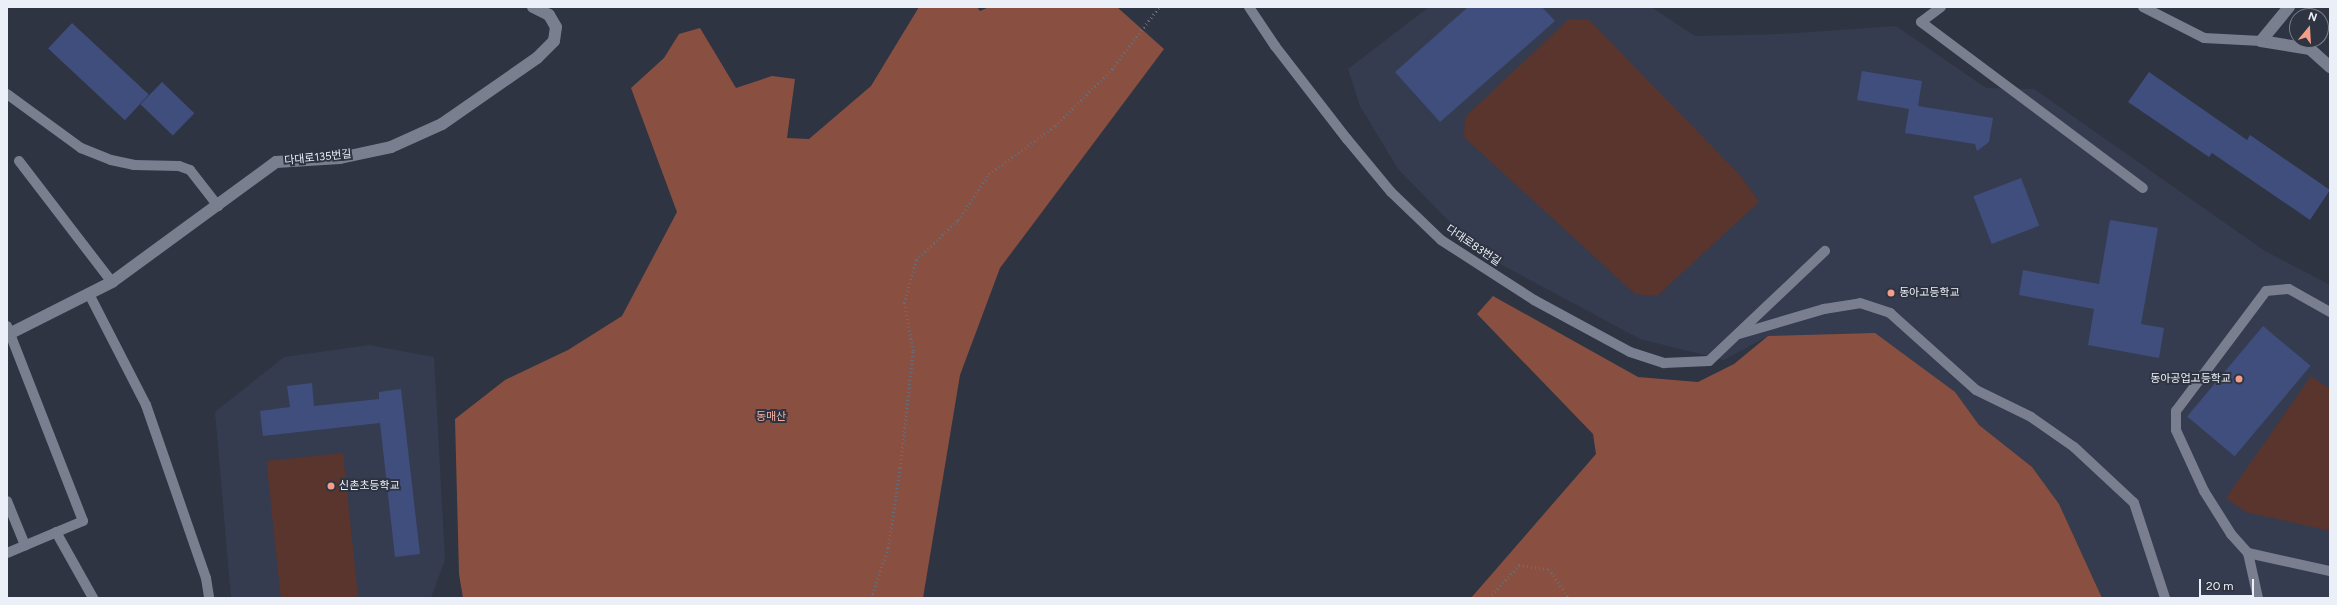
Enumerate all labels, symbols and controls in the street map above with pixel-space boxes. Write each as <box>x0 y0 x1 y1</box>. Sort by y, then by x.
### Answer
north arrow <box>2289 8 2329 48</box>
text: N <box>2306 10 2319 25</box>
street label: 다대로135번길 <box>284 148 352 168</box>
street label: 다대로83번길 <box>1443 223 1503 269</box>
place label: 동아고등학교 <box>1899 286 1960 300</box>
marker: 동아고등학교 <box>1886 288 1896 298</box>
place label: 동아공업고등학교 <box>2150 372 2231 386</box>
marker: 동아공업고등학교 <box>2234 374 2244 384</box>
park label: 동매산 <box>756 410 786 424</box>
place label: 신촌초등학교 <box>339 479 400 493</box>
marker: 신촌초등학교 <box>326 481 336 491</box>
scale bar <box>2201 571 2256 597</box>
text: 20 m <box>2206 579 2234 593</box>

